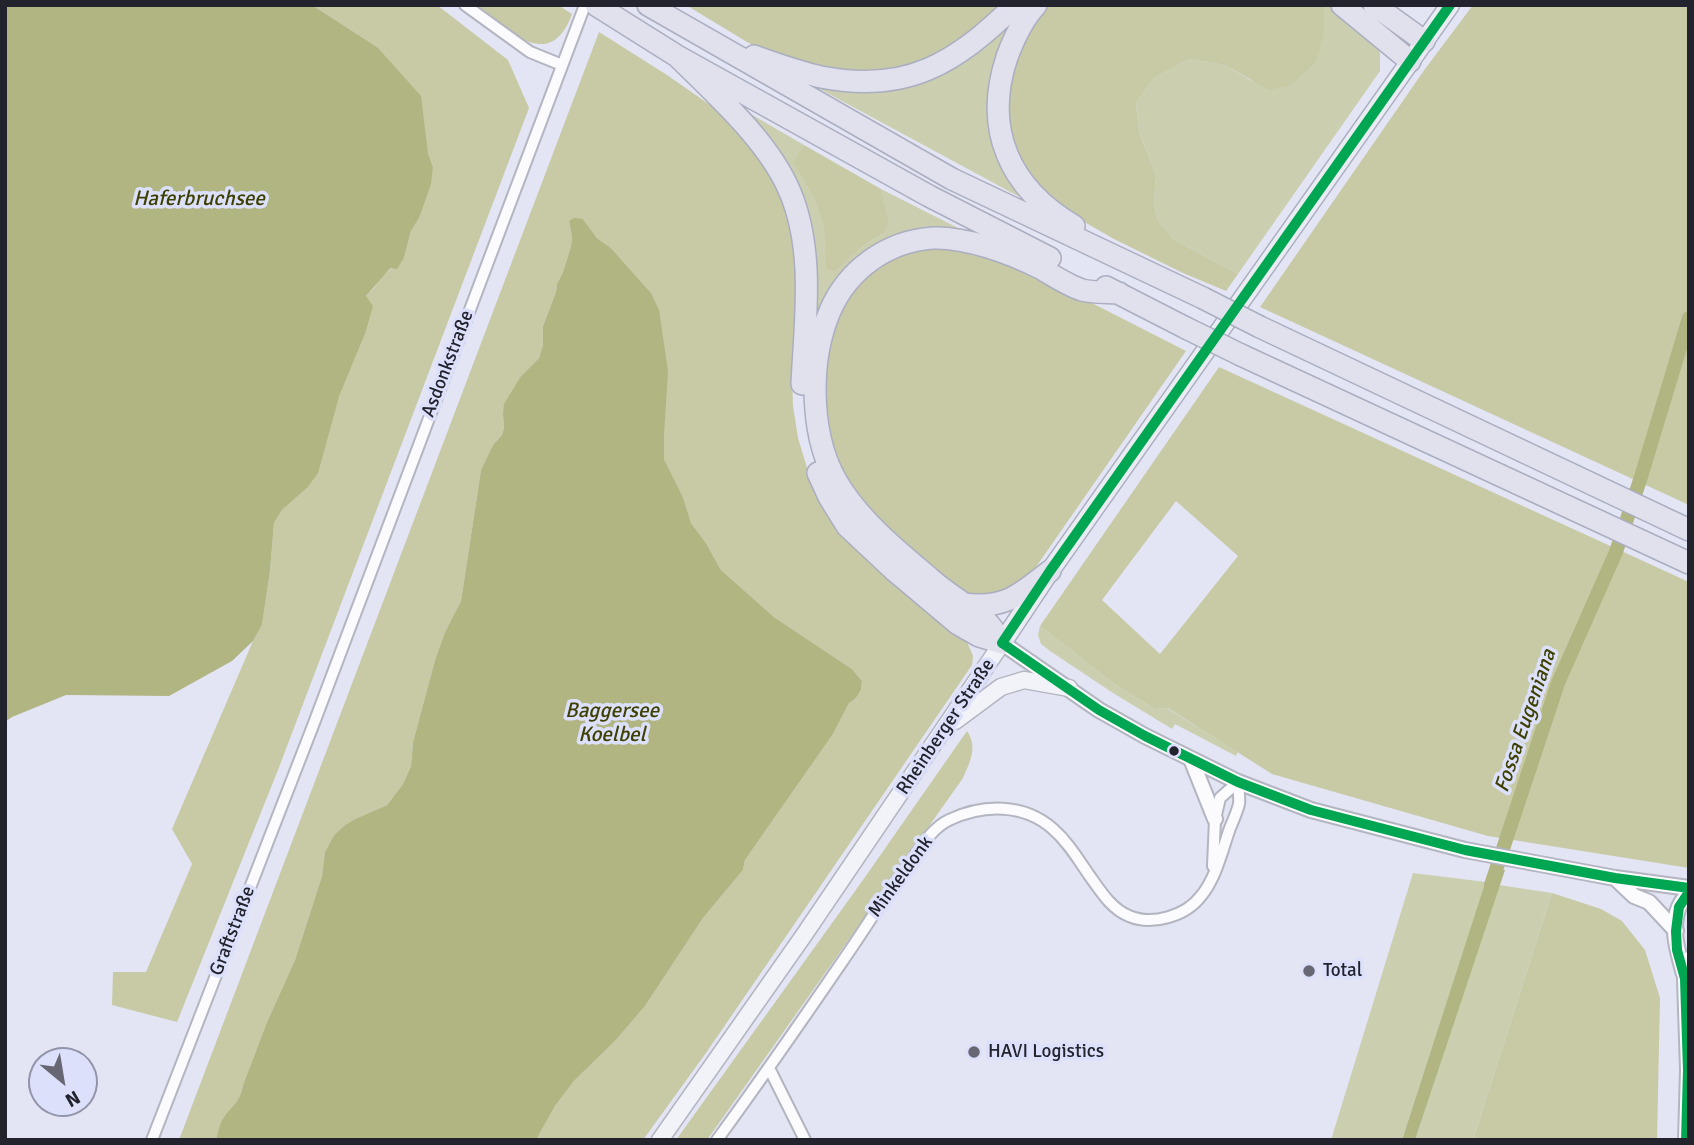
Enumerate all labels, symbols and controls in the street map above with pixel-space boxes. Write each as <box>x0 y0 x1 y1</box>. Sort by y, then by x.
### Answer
water label: Haferbruchsee <box>133 186 265 212</box>
street label: Asdonkstraße <box>417 307 479 421</box>
water label: Fossa Eugeniana <box>1490 646 1562 796</box>
street label: Rheinberger Straße <box>892 655 1000 799</box>
water label: Baggersee Koelbel <box>565 698 659 748</box>
unlabelled marker <box>1167 744 1181 758</box>
street label: Minkeldonk <box>864 832 938 922</box>
street label: Graftstraße <box>206 883 260 979</box>
place label: Total <box>1323 960 1362 982</box>
marker: Total <box>1301 963 1317 979</box>
place label: HAVI Logistics <box>988 1041 1104 1063</box>
marker: HAVI Logistics <box>966 1044 982 1060</box>
north arrow <box>28 1047 98 1117</box>
text: N <box>61 1085 84 1112</box>

